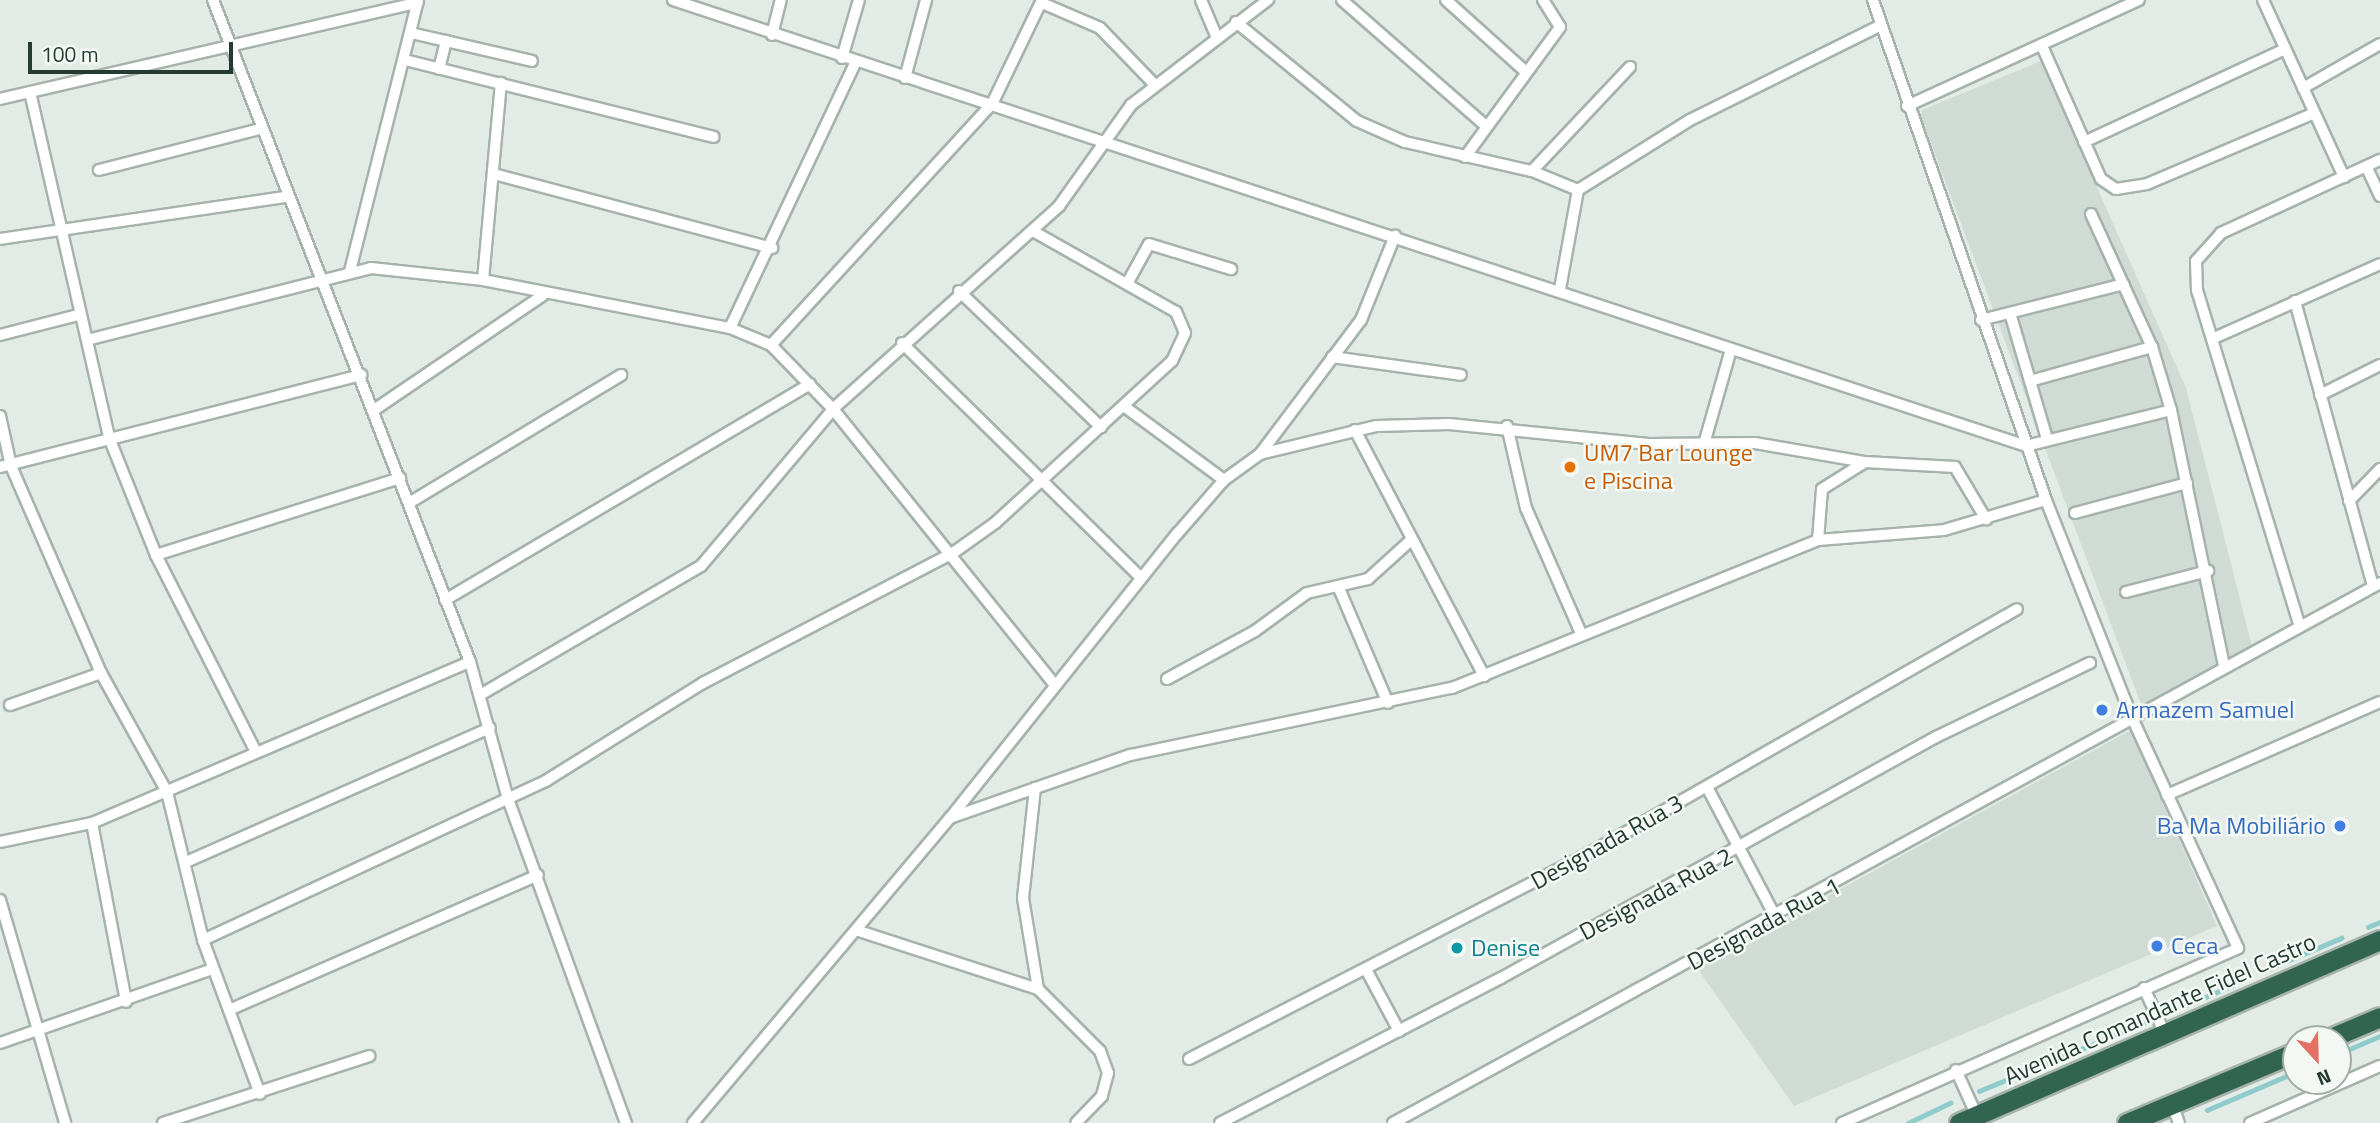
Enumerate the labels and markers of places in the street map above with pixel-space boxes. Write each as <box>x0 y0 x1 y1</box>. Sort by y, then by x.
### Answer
place label: UM7 Bar Lounge e Piscina <box>1584 439 1753 495</box>
marker: UM7 Bar Lounge e Piscina <box>1562 459 1578 475</box>
place label: Armazem Samuel <box>2116 696 2295 724</box>
marker: Armazem Samuel <box>2094 702 2110 718</box>
place label: Ba Ma Mobiliário <box>2157 812 2326 840</box>
marker: Ba Ma Mobiliário <box>2332 818 2348 834</box>
place label: Ceca <box>2171 932 2218 960</box>
place label: Denise <box>1471 934 1540 962</box>
marker: Ceca <box>2149 938 2165 954</box>
marker: Denise <box>1449 940 1465 956</box>

